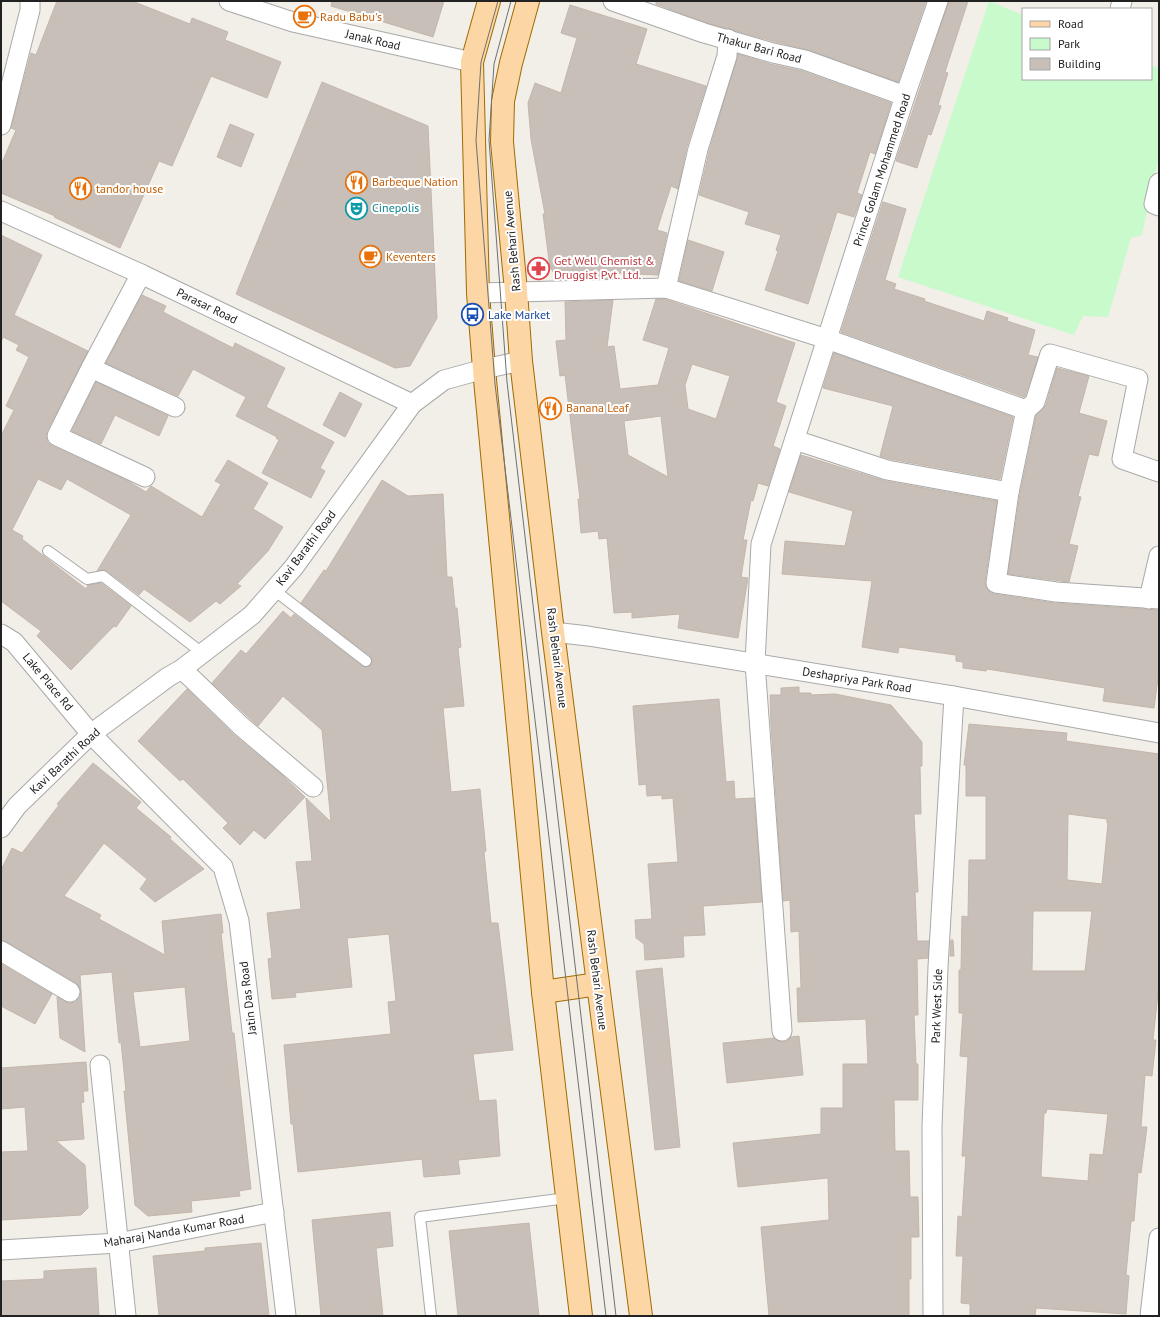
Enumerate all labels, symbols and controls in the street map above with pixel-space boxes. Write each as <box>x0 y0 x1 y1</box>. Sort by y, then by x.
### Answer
cafe icon: Radu Babu's <box>292 4 318 30</box>
legend <box>1022 8 1152 80</box>
place label: Radu Babu's <box>320 9 382 24</box>
text: Road <box>1058 16 1083 31</box>
street label: Janak Road <box>343 26 402 53</box>
street label: Thakur Bari Road <box>715 29 803 66</box>
text: Park <box>1058 36 1080 51</box>
text: Building <box>1058 56 1101 71</box>
street label: Prince Golam Mohammed Road <box>850 92 913 248</box>
restaurant icon: Barbeque Nation <box>343 169 369 195</box>
place label: Barbeque Nation <box>372 174 458 189</box>
restaurant icon: tandor house <box>68 176 94 202</box>
place label: tandor house <box>96 181 163 196</box>
street label: Rash Behari Avenue <box>500 190 523 292</box>
theatre icon: Cinepolis <box>344 195 370 221</box>
place label: Cinepolis <box>372 200 419 215</box>
cafe icon: Keventers <box>357 244 383 270</box>
place label: Keventers <box>386 249 436 264</box>
place label: Get Well Chemist & Druggist Pvt. Ltd. <box>554 253 655 282</box>
pharmacy icon: Get Well Chemist & Druggist Pvt. Ltd. <box>525 255 551 281</box>
street label: Parasar Road <box>174 284 240 327</box>
bus stop icon: Lake Market <box>459 302 485 328</box>
place label: Lake Market <box>488 307 550 322</box>
restaurant icon: Banana Leaf <box>537 395 563 421</box>
place label: Banana Leaf <box>566 400 630 415</box>
street label: Kavi Barathi Road <box>272 507 339 588</box>
street label: Rash Behari Avenue <box>544 607 571 709</box>
street label: Lake Place Rd <box>20 650 77 714</box>
street label: Deshapriya Park Road <box>801 663 913 696</box>
street label: Kavi Barathi Road <box>26 724 103 797</box>
street label: Rash Behari Avenue <box>584 929 611 1031</box>
street label: Jatin Das Road <box>236 960 260 1037</box>
street label: Park West Side <box>928 968 945 1044</box>
street label: Maharaj Nanda Kumar Road <box>102 1211 245 1250</box>

